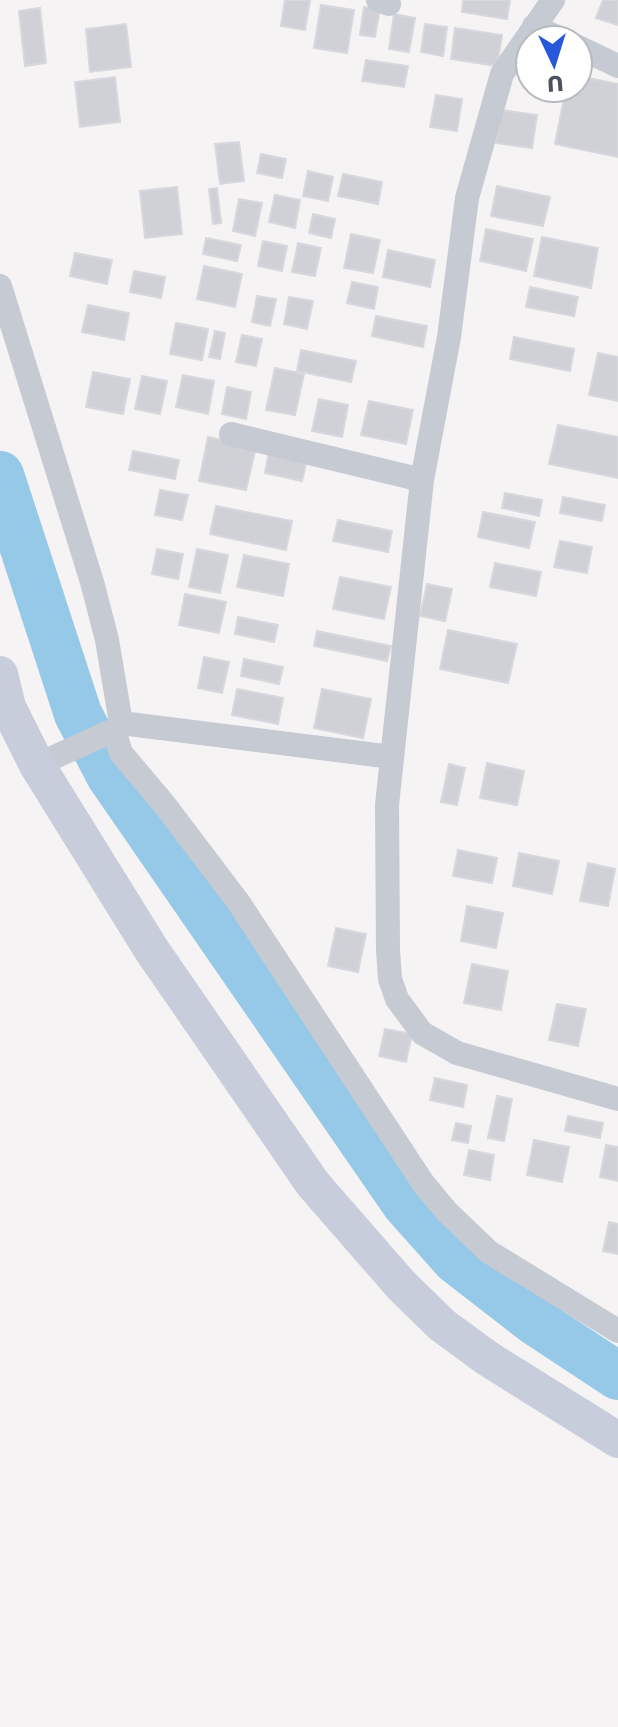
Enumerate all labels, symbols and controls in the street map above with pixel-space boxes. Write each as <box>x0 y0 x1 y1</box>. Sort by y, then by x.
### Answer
north arrow <box>514 24 594 104</box>
text: U <box>546 70 564 98</box>

